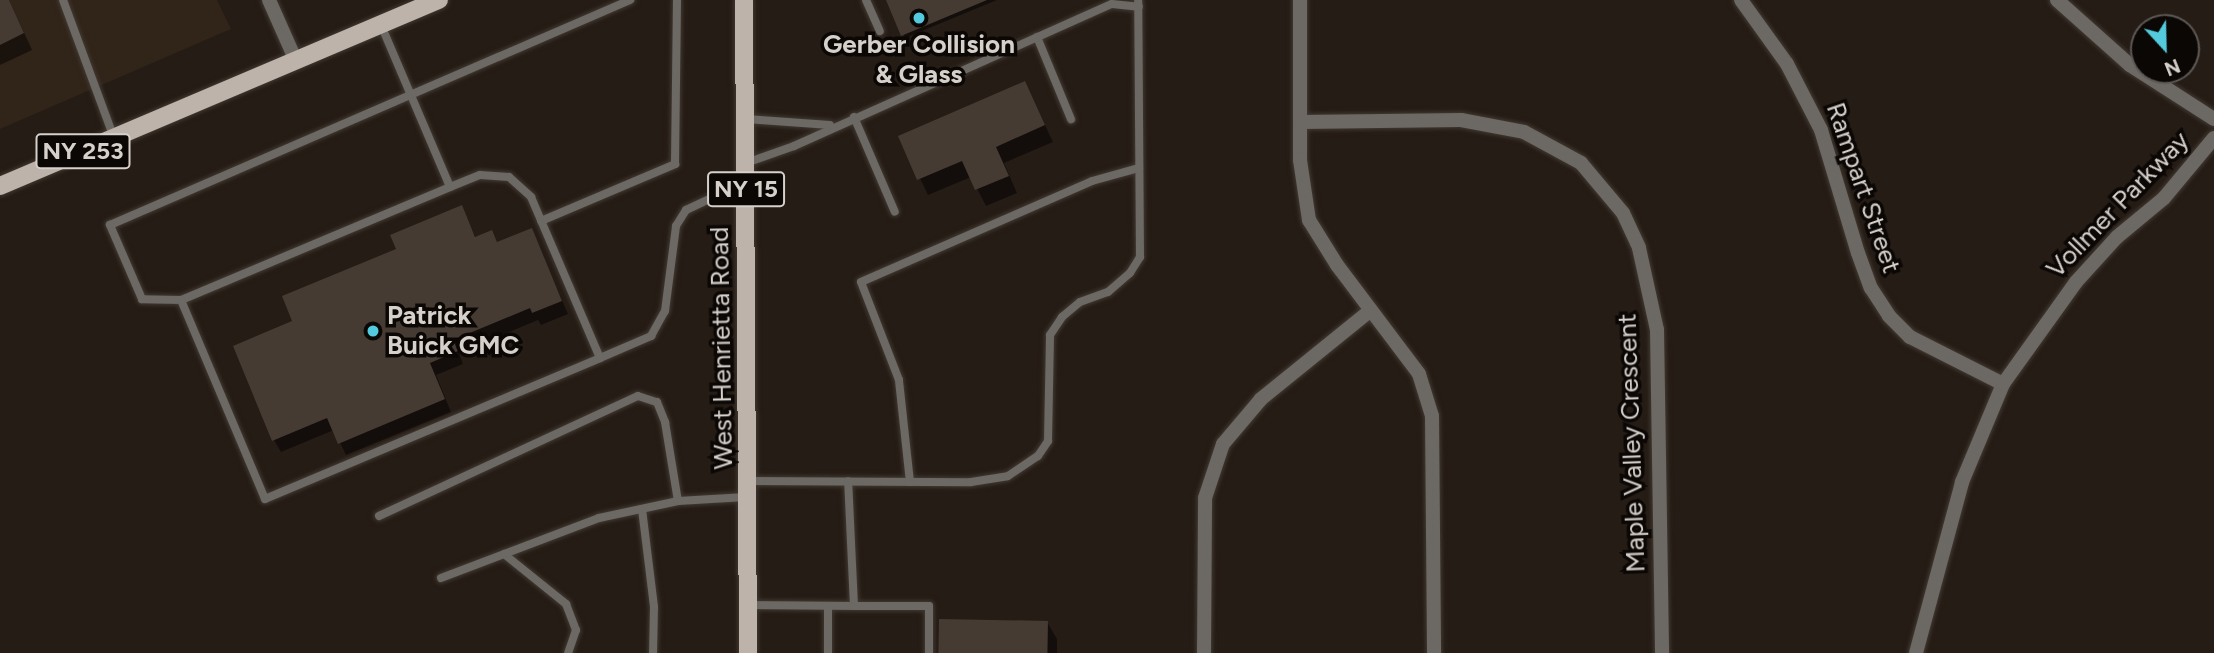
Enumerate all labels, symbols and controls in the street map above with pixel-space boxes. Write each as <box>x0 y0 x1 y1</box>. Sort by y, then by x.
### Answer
marker: Gerber Collision & Glass <box>911 10 927 26</box>
north arrow <box>2130 14 2200 84</box>
place label: Gerber Collision & Glass <box>823 29 1015 90</box>
text: N <box>2161 54 2183 80</box>
street label: Rampart Street <box>1819 99 1907 277</box>
street label: Vollmer Parkway <box>2040 125 2196 285</box>
road number: NY 253 <box>34 131 132 172</box>
road number: NY 15 <box>706 168 786 210</box>
street label: West Henrietta Road <box>704 226 740 470</box>
place label: Patrick Buick GMC <box>387 300 519 362</box>
street label: Maple Valley Crescent <box>1612 313 1652 573</box>
marker: Patrick Buick GMC <box>365 323 381 339</box>

